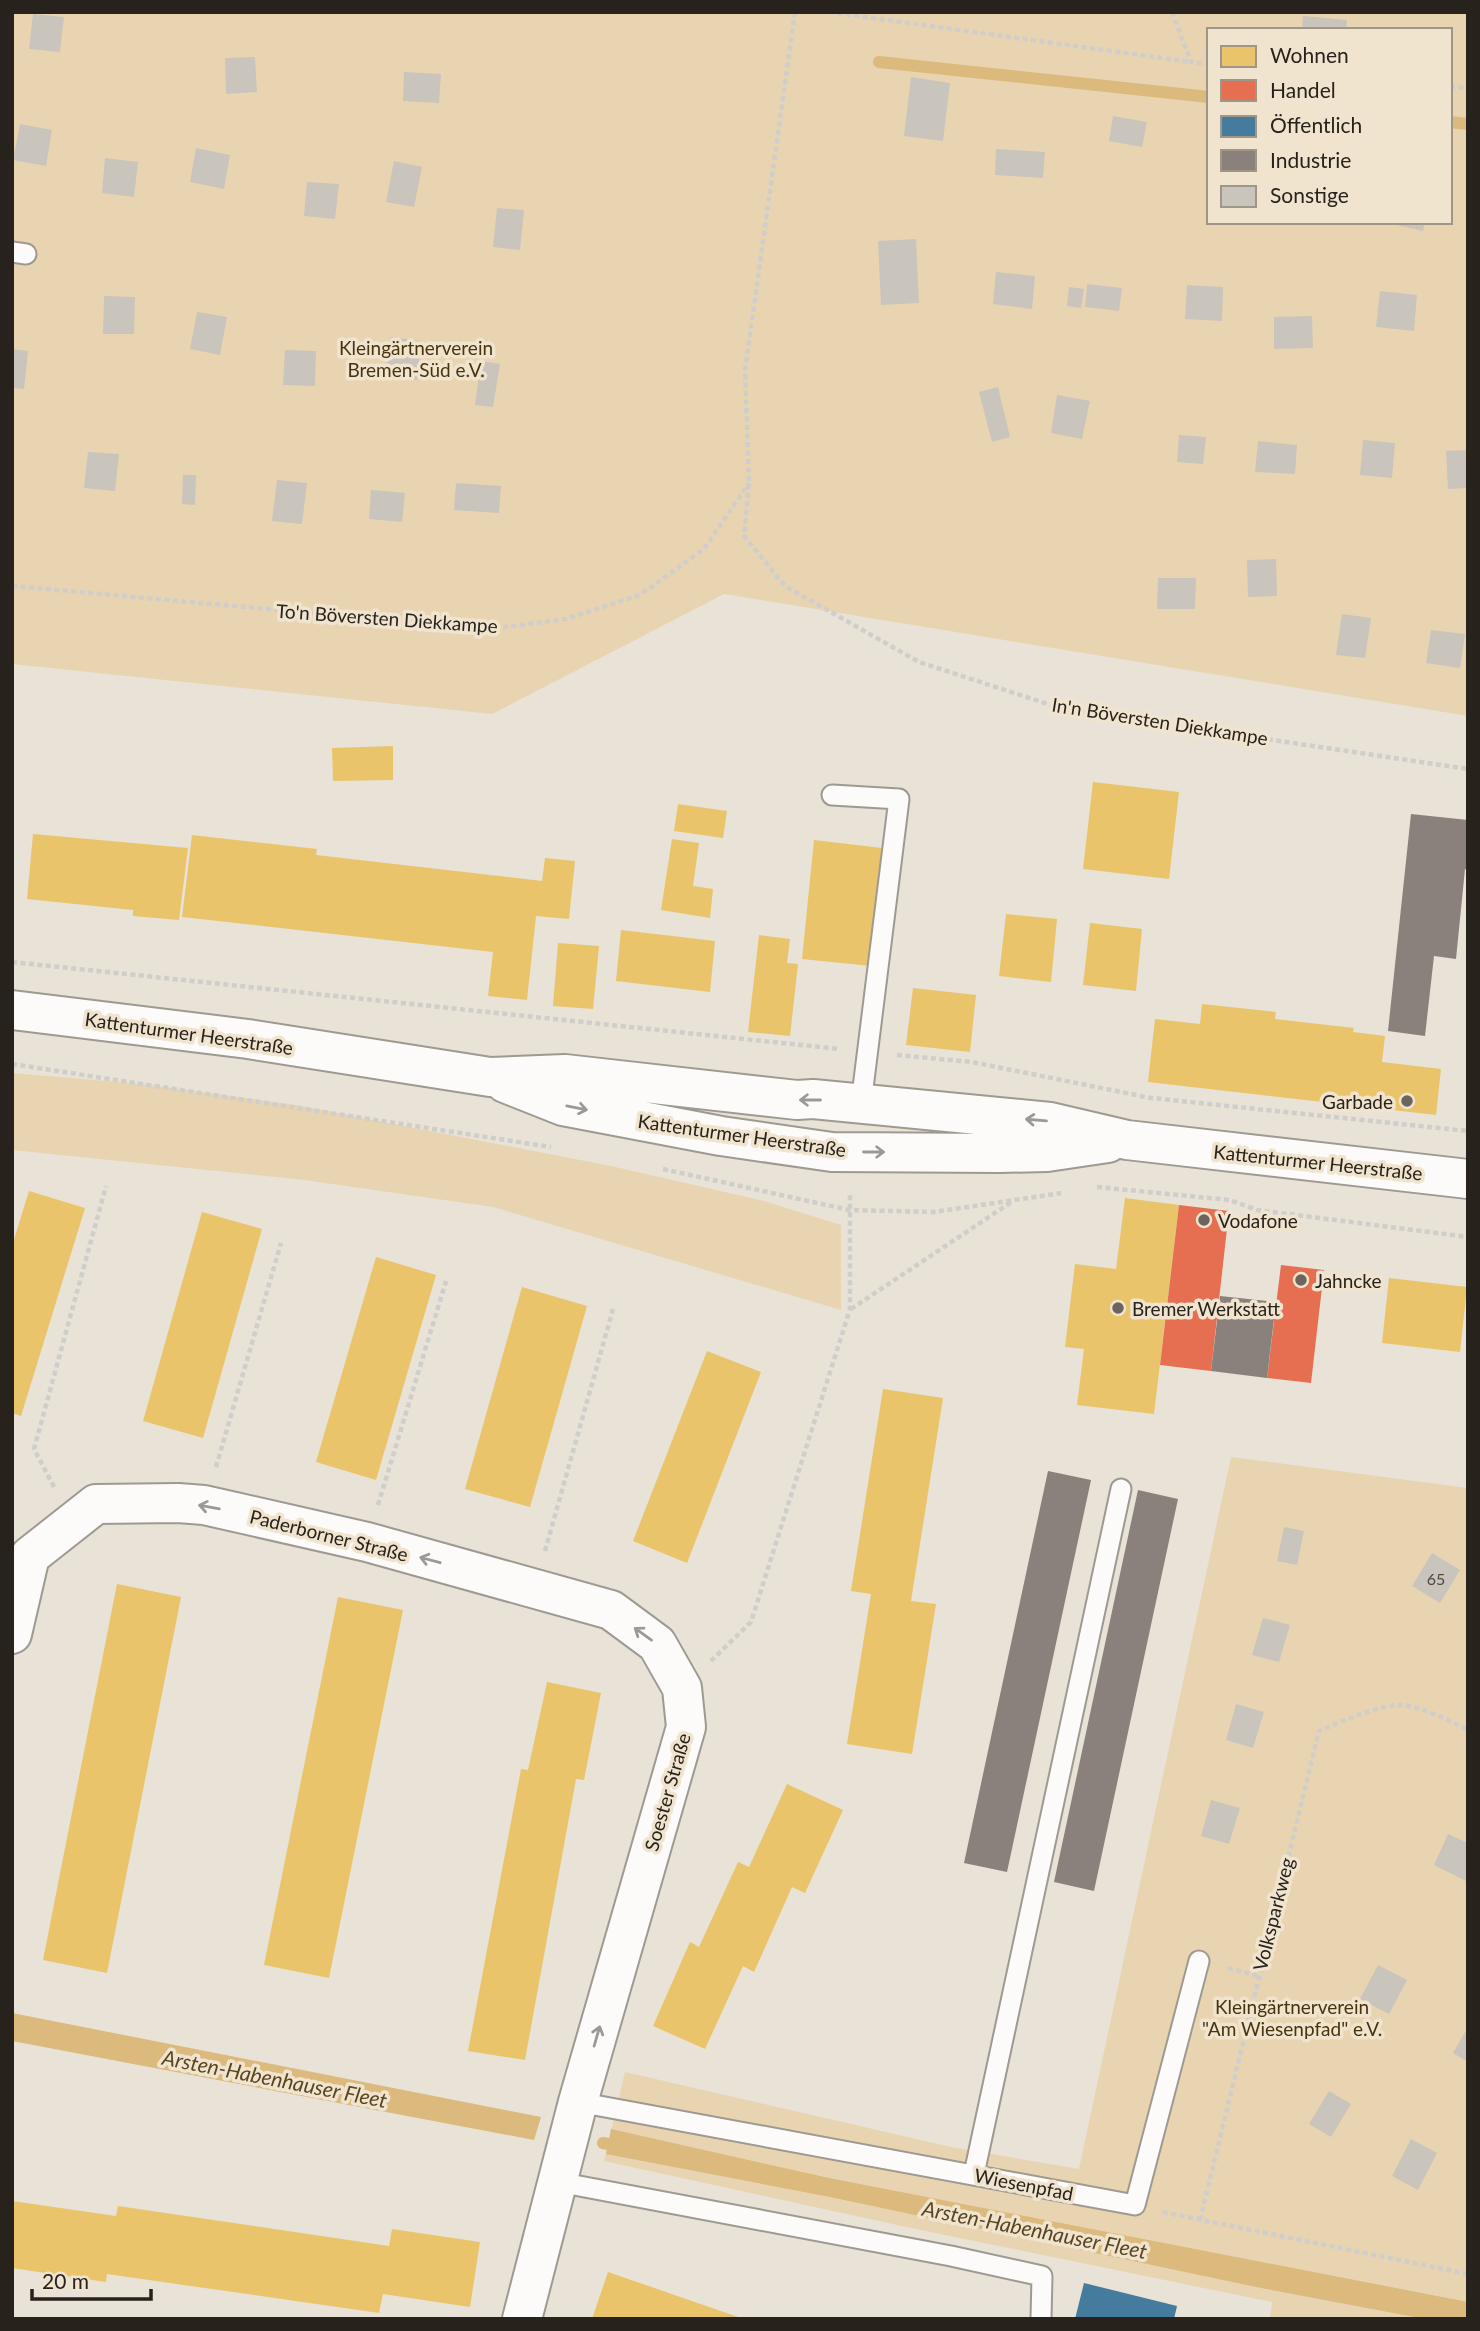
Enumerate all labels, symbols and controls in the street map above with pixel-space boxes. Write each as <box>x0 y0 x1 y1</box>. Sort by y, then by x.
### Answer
legend <box>1207 28 1452 224</box>
text: Wohnen <box>1270 42 1349 67</box>
text: Handel <box>1270 77 1336 102</box>
text: Öffentlich <box>1270 112 1362 137</box>
text: Industrie <box>1270 147 1351 172</box>
text: Sonstige <box>1270 182 1349 207</box>
park label: Kleingärtnerverein Bremen-Süd e.V. <box>339 336 493 381</box>
street label: To'n Böversten Diekkampe <box>275 599 499 637</box>
street label: In'n Böversten Diekkampe <box>1050 693 1270 749</box>
street label: Kattenturmer Heerstraße <box>83 1007 295 1059</box>
place label: Garbade <box>1322 1090 1393 1113</box>
one-way arrow <box>799 1093 822 1107</box>
marker: Garbade <box>1399 1093 1415 1109</box>
one-way arrow <box>565 1102 588 1116</box>
street label: Kattenturmer Heerstraße <box>636 1109 848 1161</box>
one-way arrow <box>1026 1114 1048 1127</box>
street label: Kattenturmer Heerstraße <box>1212 1140 1424 1184</box>
one-way arrow <box>862 1145 885 1159</box>
place label: Vodafone <box>1218 1209 1298 1232</box>
marker: Vodafone <box>1196 1212 1212 1228</box>
place label: Jahncke <box>1315 1269 1382 1292</box>
marker: Jahncke <box>1293 1272 1309 1288</box>
place label: Bremer Werkstatt <box>1132 1297 1280 1320</box>
marker: Bremer Werkstatt <box>1110 1300 1126 1316</box>
one-way arrow <box>198 1500 221 1513</box>
street label: Paderborner Straße <box>247 1504 411 1566</box>
one-way arrow <box>419 1553 442 1566</box>
house number: 65 <box>1427 1569 1445 1588</box>
one-way arrow <box>634 1626 653 1641</box>
street label: Soester Straße <box>639 1730 695 1854</box>
street label: Volksparkweg <box>1248 1855 1298 1973</box>
park label: Kleingärtnerverein "Am Wiesenpfad" e.V. <box>1202 1995 1382 2040</box>
one-way arrow <box>591 2026 604 2048</box>
water label: Arsten-Habenhauser Fleet <box>160 2044 390 2112</box>
street label: Wiesenpfad <box>973 2163 1075 2205</box>
water label: Arsten-Habenhauser Fleet <box>920 2195 1150 2263</box>
scale bar <box>32 2258 150 2302</box>
text: 20 m <box>42 2268 89 2293</box>

